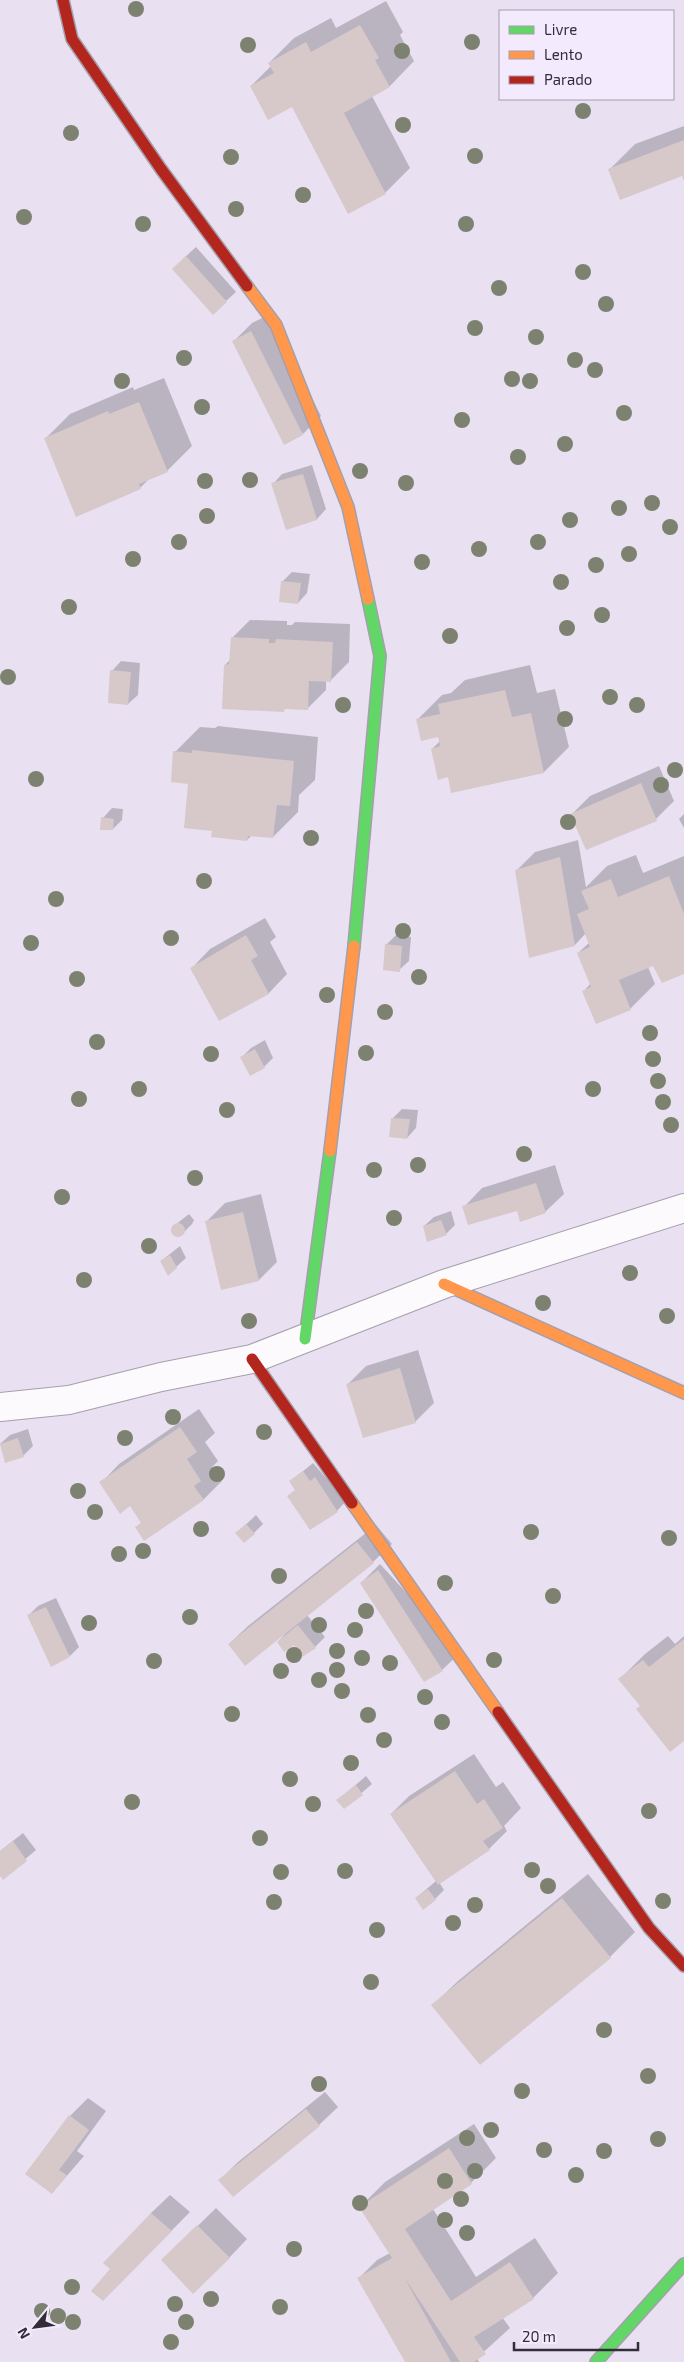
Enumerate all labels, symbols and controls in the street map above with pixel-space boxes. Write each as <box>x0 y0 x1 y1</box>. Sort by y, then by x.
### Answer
legend <box>499 10 674 100</box>
text: Livre <box>544 20 577 38</box>
text: Lento <box>544 45 583 63</box>
text: Parado <box>544 70 592 88</box>
north arrow <box>10 2302 60 2352</box>
scale bar <box>514 2320 638 2352</box>
text: N <box>13 2325 33 2342</box>
text: 20 m <box>522 2327 556 2345</box>

